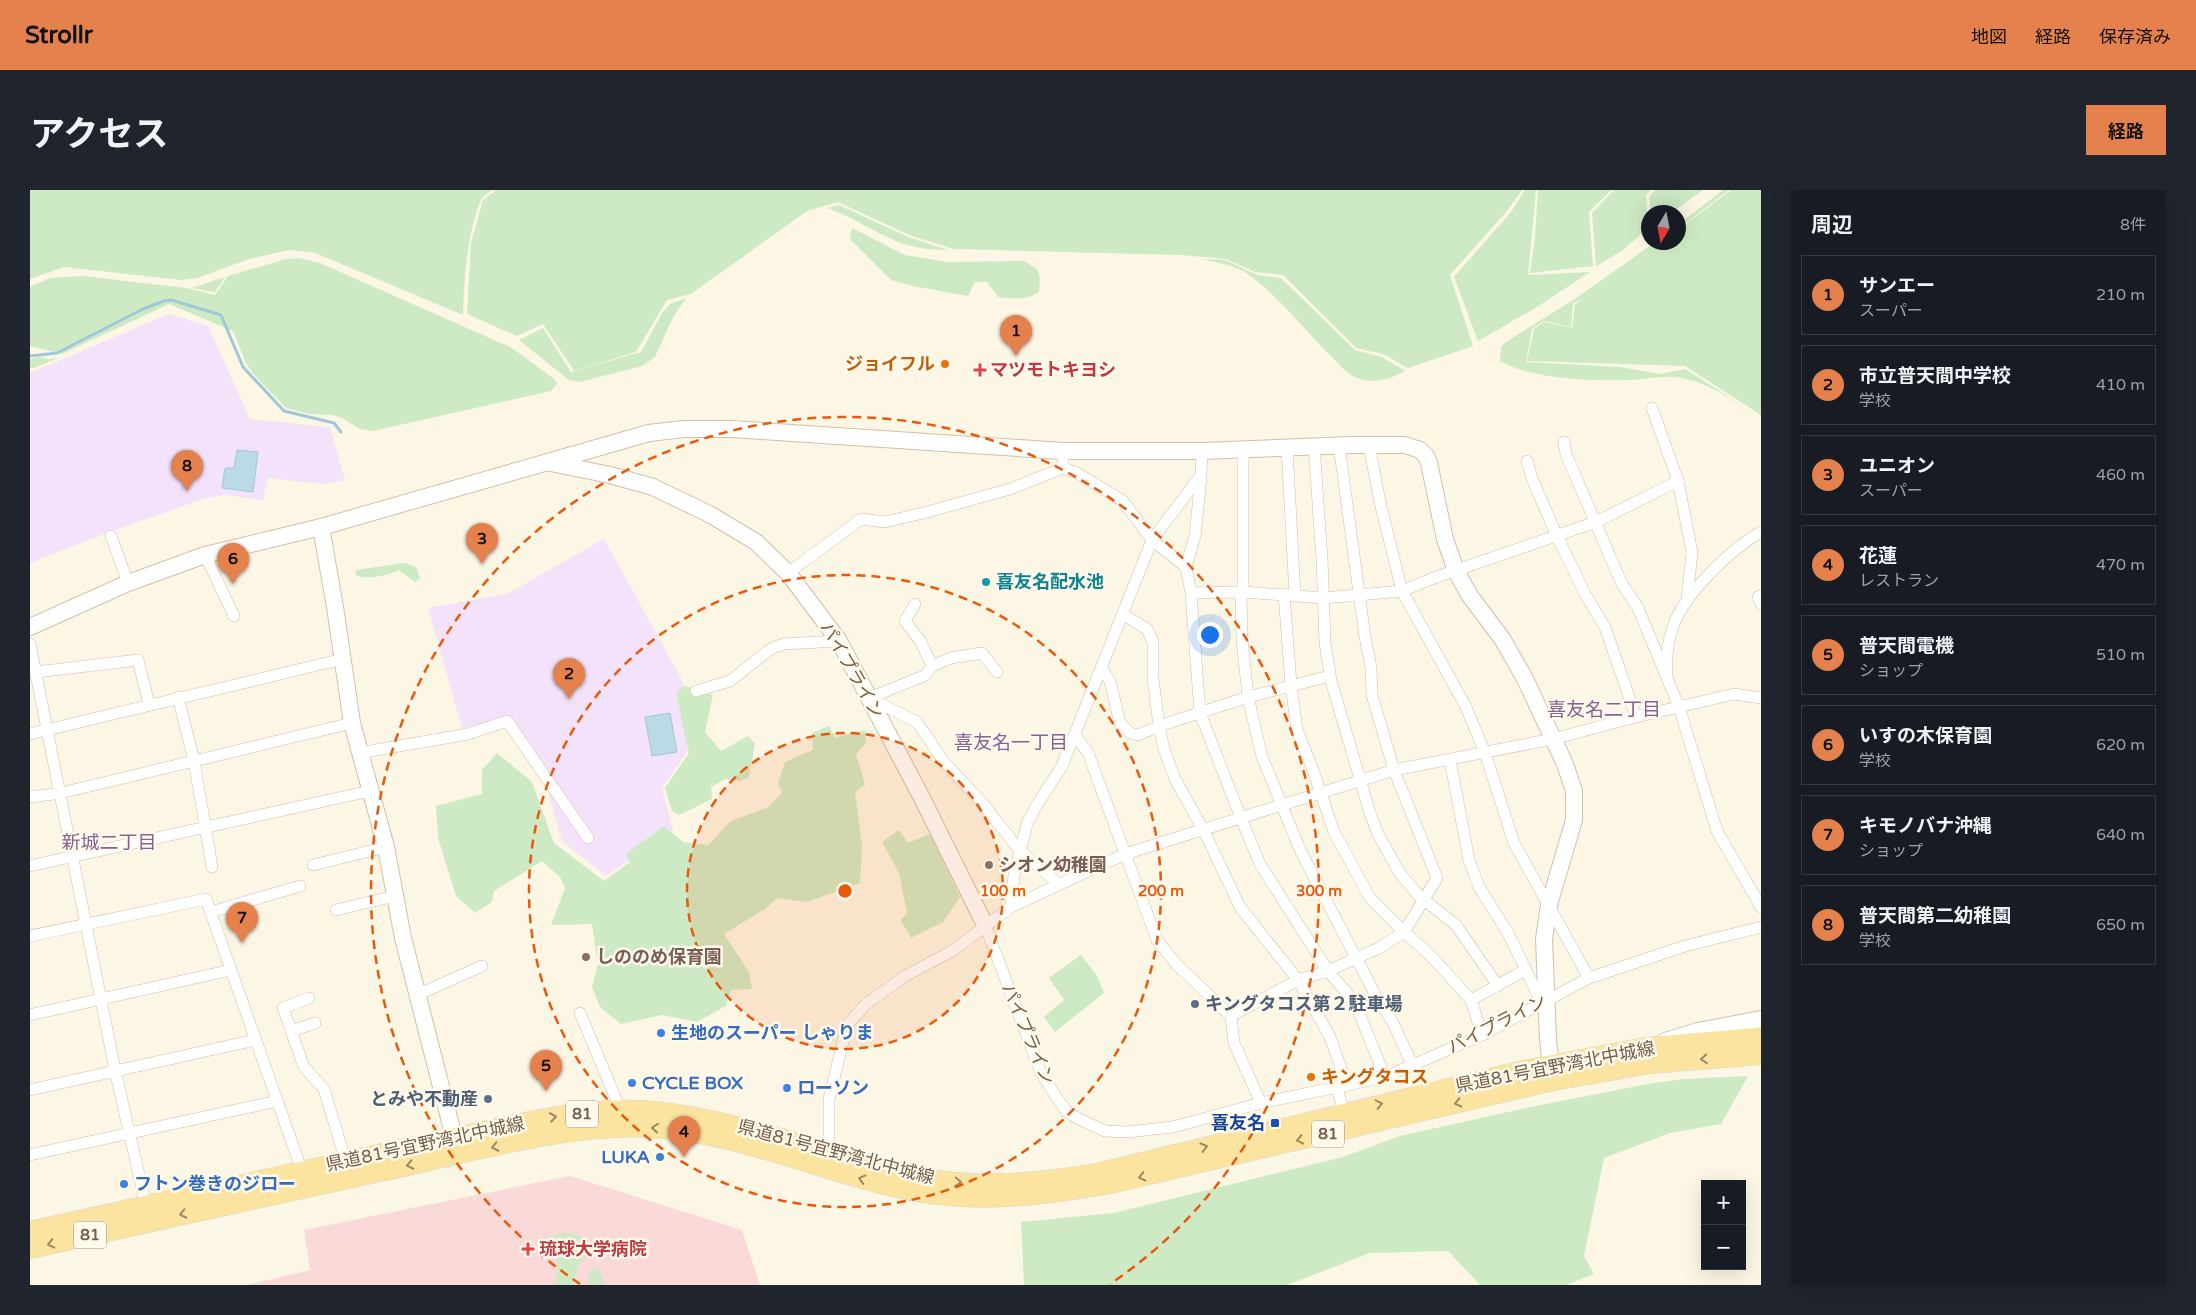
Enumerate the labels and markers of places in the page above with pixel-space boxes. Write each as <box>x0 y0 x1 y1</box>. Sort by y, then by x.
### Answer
pin: 1 <box>1000 315 1032 356</box>
place label: ジョイフル <box>845 353 935 375</box>
marker: ジョイフル <box>939 358 951 370</box>
place label: マツモトキヨシ <box>990 359 1116 381</box>
marker: マツモトキヨシ <box>974 364 986 376</box>
pin: 8 <box>171 450 203 491</box>
pin: 3 <box>466 523 498 564</box>
pin: 6 <box>217 543 249 584</box>
place label: 喜友名配水池 <box>996 571 1104 593</box>
marker: 喜友名配水池 <box>980 576 992 588</box>
pin: 2 <box>553 658 585 699</box>
place label: シオン幼稚園 <box>999 854 1107 876</box>
marker: シオン幼稚園 <box>983 859 995 871</box>
centre of rings <box>836 882 854 900</box>
pin: 7 <box>226 902 258 943</box>
place label: しののめ保育園 <box>596 946 722 968</box>
marker: しののめ保育園 <box>580 951 592 963</box>
place label: キングタコス第２駐車場 <box>1205 993 1402 1015</box>
marker: キングタコス第２駐車場 <box>1189 998 1201 1010</box>
place label: 生地のスーパー しゃりま <box>671 1022 874 1044</box>
marker: 生地のスーパー しゃりま <box>655 1027 667 1039</box>
pin: 5 <box>530 1050 562 1091</box>
place label: キングタコス <box>1321 1066 1428 1088</box>
marker: キングタコス <box>1305 1071 1317 1083</box>
place label: CYCLE BOX <box>642 1072 743 1094</box>
marker: CYCLE BOX <box>626 1077 638 1089</box>
place label: ローソン <box>797 1077 869 1099</box>
marker: ローソン <box>781 1082 793 1094</box>
place label: とみや不動産 <box>370 1088 478 1110</box>
marker: とみや不動産 <box>482 1093 494 1105</box>
place label: 喜友名 <box>1211 1112 1265 1134</box>
pin: 4 <box>668 1116 700 1157</box>
marker: 喜友名 <box>1269 1117 1281 1129</box>
place label: LUKA <box>601 1146 650 1168</box>
marker: LUKA <box>654 1151 666 1163</box>
place label: フトン巻きのジロー <box>134 1173 296 1195</box>
marker: フトン巻きのジロー <box>118 1178 130 1190</box>
place label: 琉球大学病院 <box>539 1238 647 1260</box>
marker: 琉球大学病院 <box>521 1242 535 1256</box>

